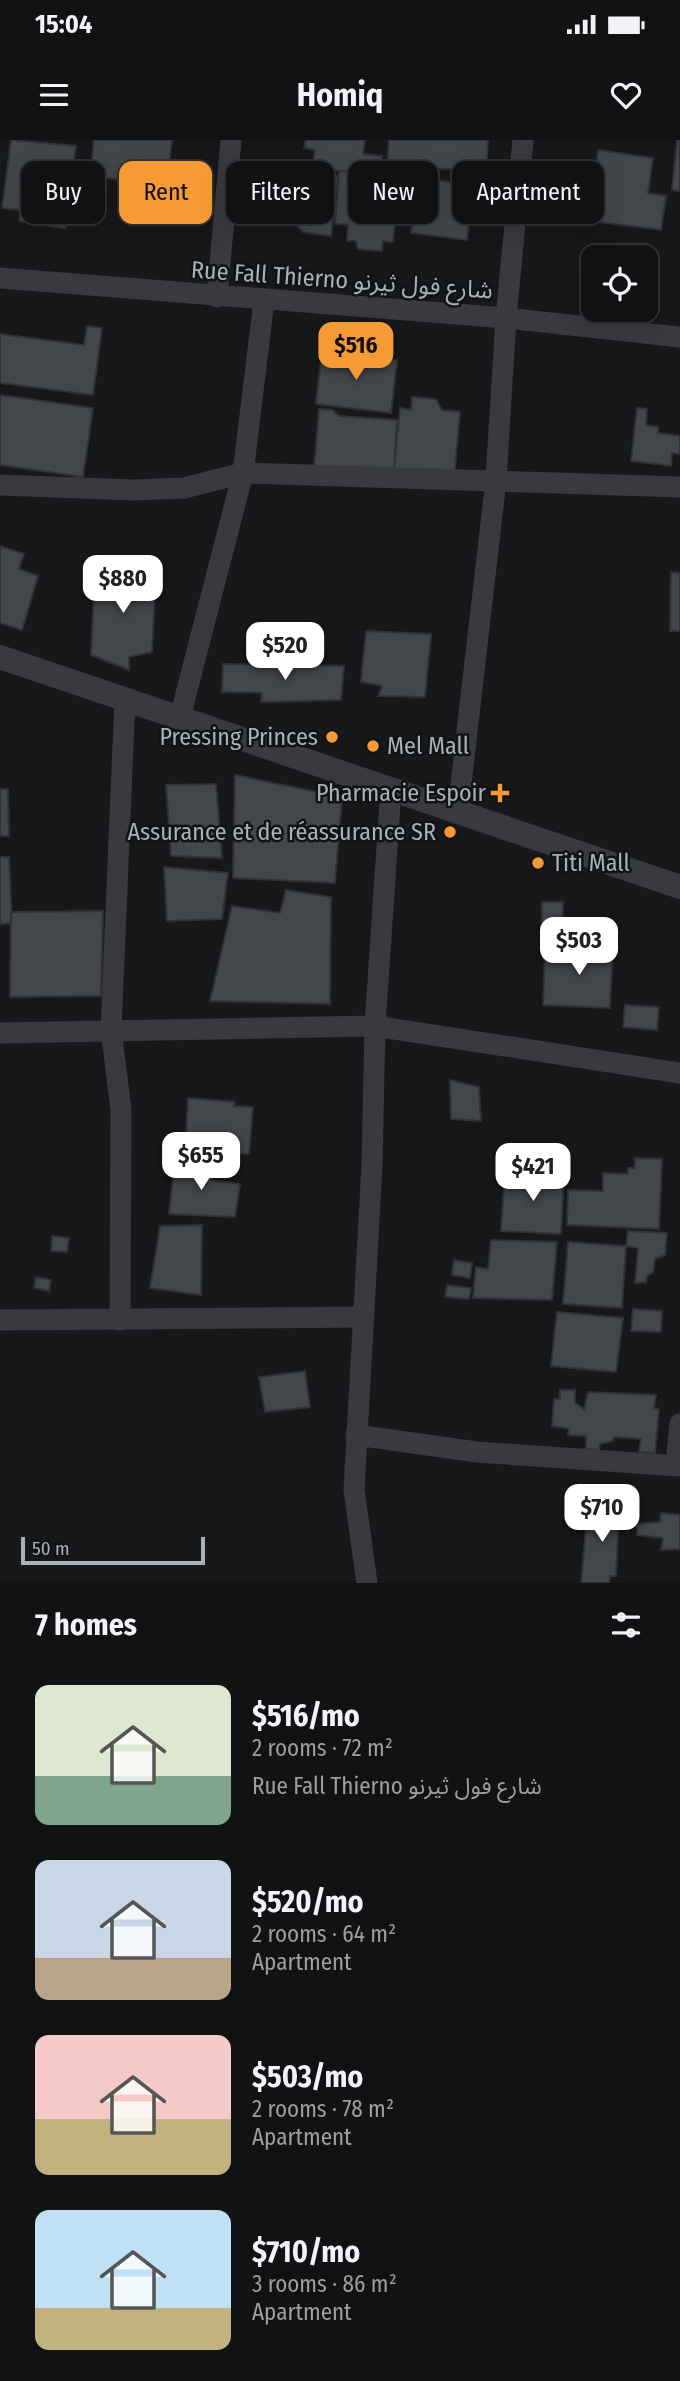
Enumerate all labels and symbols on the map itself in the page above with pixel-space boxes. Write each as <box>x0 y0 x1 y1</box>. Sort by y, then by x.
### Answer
street label: Rue Fall Thierno شارع فول ثيرنو <box>190 255 494 308</box>
pin: $516 <box>315 322 397 382</box>
pin: $880 <box>82 556 164 615</box>
pin: $520 <box>244 622 326 682</box>
place label: Pressing Princes <box>159 723 318 751</box>
marker: Pressing Princes <box>324 729 340 745</box>
place label: Mel Mall <box>387 732 469 760</box>
marker: Mel Mall <box>365 738 381 754</box>
place label: Pharmacie Espoir <box>316 779 487 807</box>
marker: Pharmacie Espoir <box>492 785 508 801</box>
place label: Assurance et de réassurance SR <box>127 818 436 846</box>
marker: Assurance et de réassurance SR <box>442 824 458 840</box>
place label: Titi Mall <box>552 849 630 877</box>
marker: Titi Mall <box>530 855 546 871</box>
pin: $503 <box>538 918 620 977</box>
pin: $655 <box>160 1132 242 1192</box>
pin: $421 <box>492 1144 574 1203</box>
pin: $710 <box>561 1484 643 1544</box>
scale bar <box>21 1534 205 1566</box>

